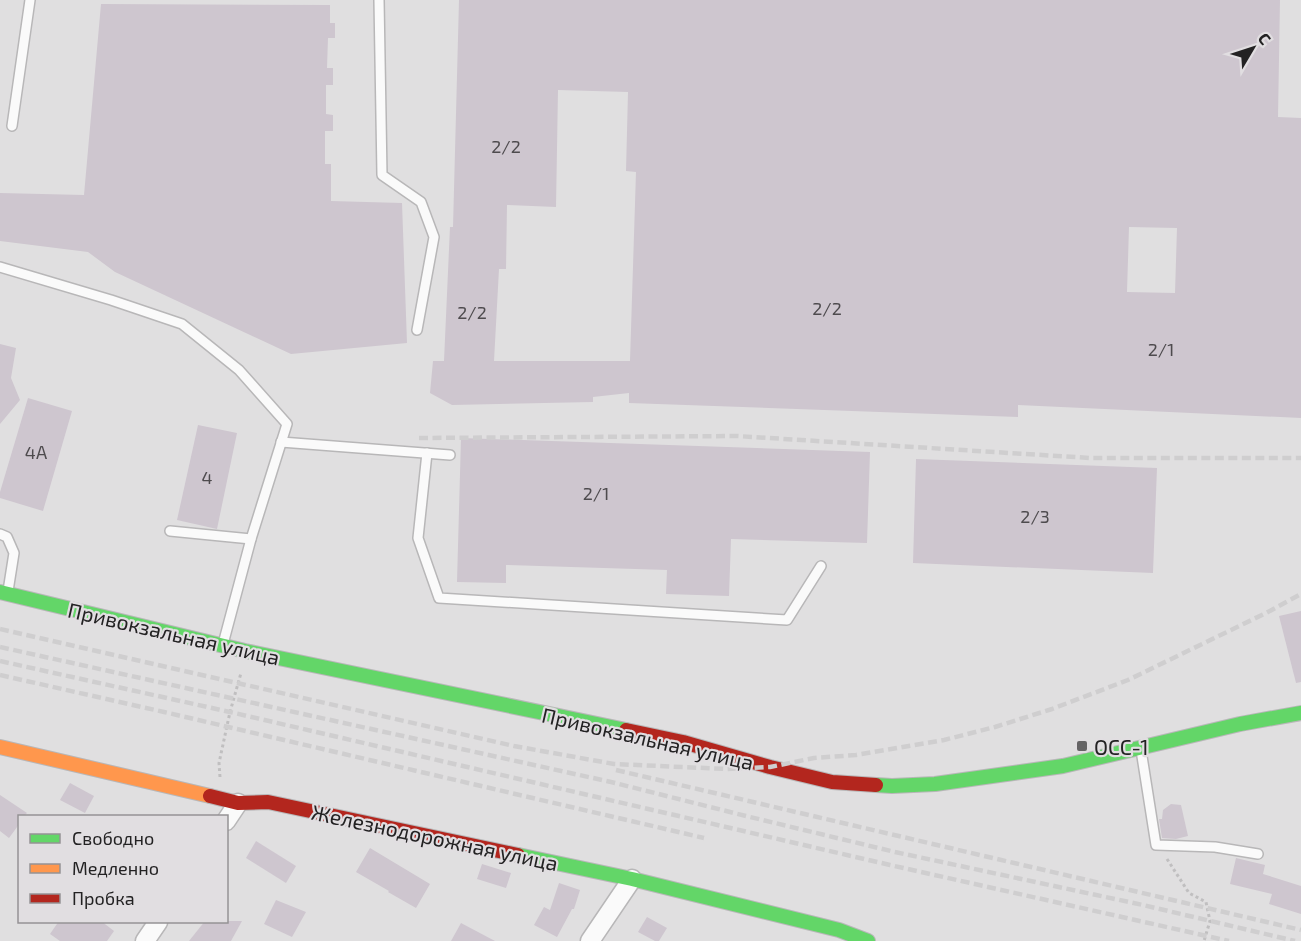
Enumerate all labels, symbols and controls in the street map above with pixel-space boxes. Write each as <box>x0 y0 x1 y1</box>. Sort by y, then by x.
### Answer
north arrow <box>1223 18 1283 78</box>
text: С <box>1255 29 1275 48</box>
house number: 2/2 <box>491 135 521 157</box>
house number: 2/2 <box>812 297 842 319</box>
house number: 2/2 <box>457 301 487 323</box>
house number: 2/1 <box>1148 338 1174 360</box>
house number: 4А <box>25 441 48 463</box>
house number: 4 <box>201 466 213 488</box>
house number: 2/1 <box>583 482 609 504</box>
house number: 2/3 <box>1020 505 1050 527</box>
street label: Привокзальная улица <box>65 596 282 671</box>
street label: Привокзальная улица <box>539 701 756 776</box>
place label: ОСС-1 <box>1094 734 1149 759</box>
marker: ОСС-1 <box>1075 739 1089 753</box>
street label: Железнодорожная улица <box>309 799 561 876</box>
legend <box>18 815 228 923</box>
text: Свободно <box>72 827 154 849</box>
text: Медленно <box>72 857 159 879</box>
text: Пробка <box>72 887 135 909</box>

